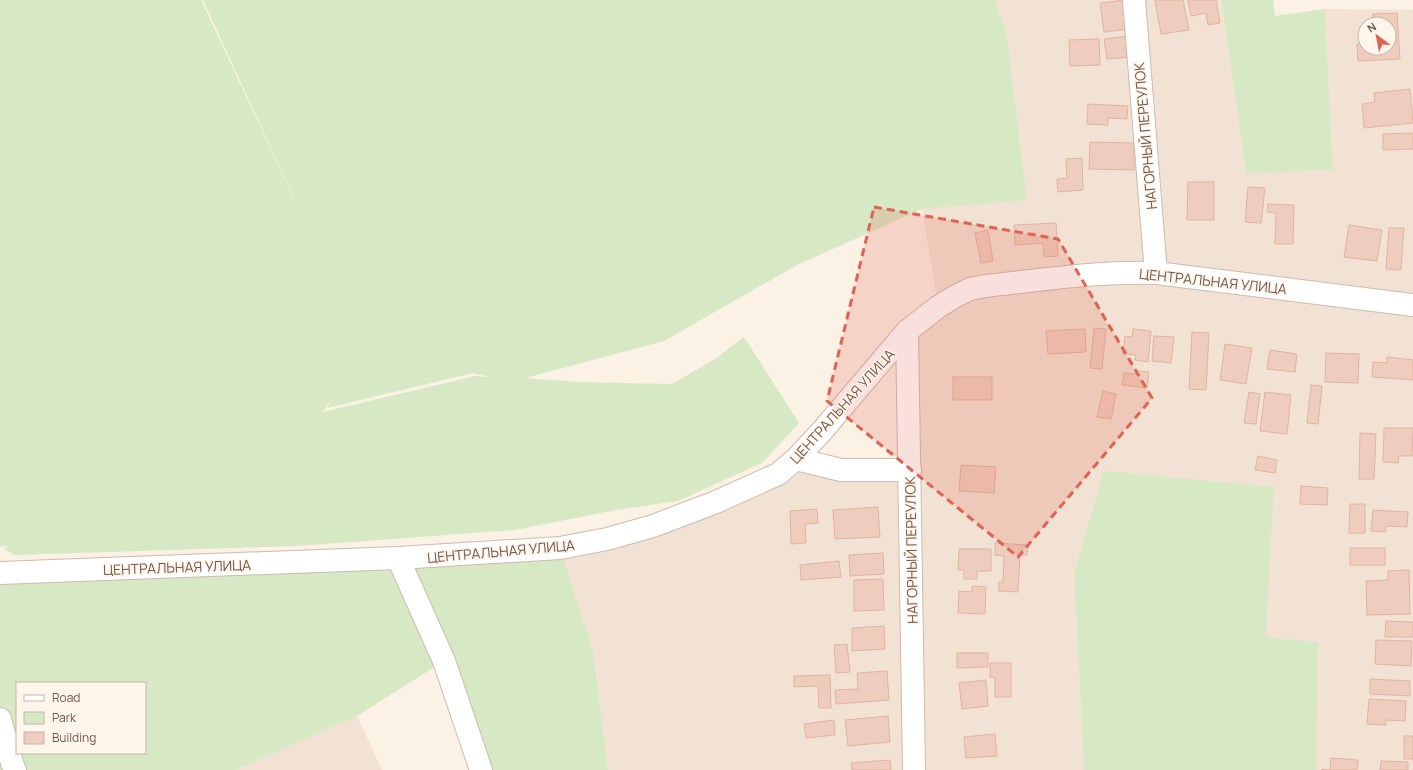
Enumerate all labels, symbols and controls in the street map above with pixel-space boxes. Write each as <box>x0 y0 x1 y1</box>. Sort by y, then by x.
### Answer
north arrow <box>1357 16 1397 56</box>
text: N <box>1364 19 1379 36</box>
street label: НАГОРНЫЙ ПЕРЕУЛОК <box>1129 61 1161 210</box>
street label: ЦЕНТРАЛЬНАЯ УЛИЦА <box>1138 264 1288 298</box>
street label: ЦЕНТРАЛЬНАЯ УЛИЦА <box>785 345 899 467</box>
street label: НАГОРНЫЙ ПЕРЕУЛОК <box>900 475 922 624</box>
street label: ЦЕНТРАЛЬНАЯ УЛИЦА <box>426 535 576 567</box>
street label: ЦЕНТРАЛЬНАЯ УЛИЦА <box>103 555 251 579</box>
legend <box>16 682 146 754</box>
text: Road <box>52 689 80 706</box>
text: Park <box>52 709 77 726</box>
text: Building <box>52 729 96 746</box>

